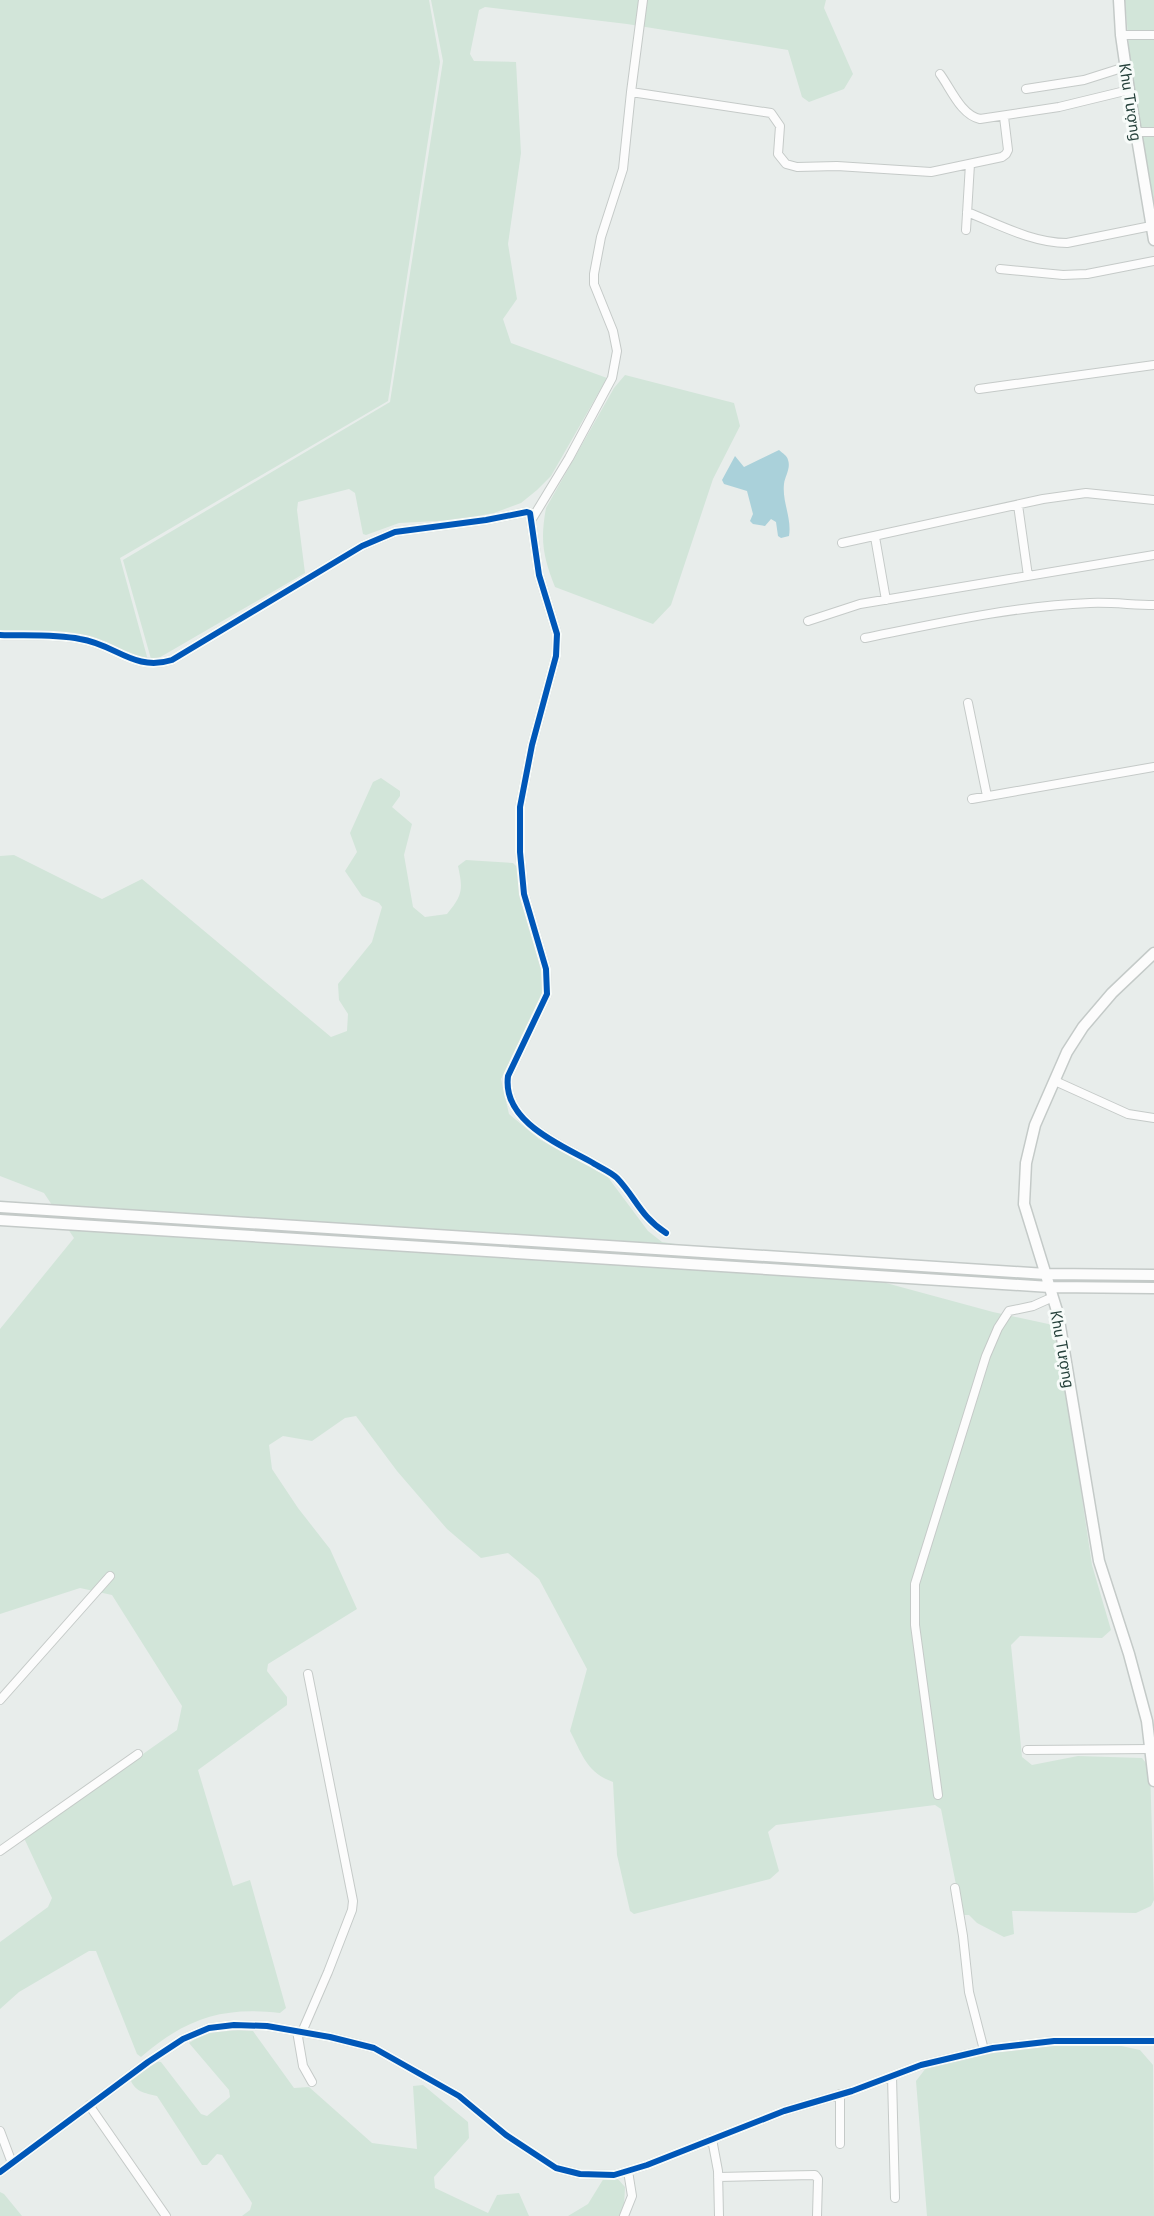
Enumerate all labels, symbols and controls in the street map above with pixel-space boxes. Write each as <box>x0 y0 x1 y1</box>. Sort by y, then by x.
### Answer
street label: Khu Tượng <box>1115 62 1147 142</box>
street label: Khu Tượng <box>1046 1309 1080 1389</box>

